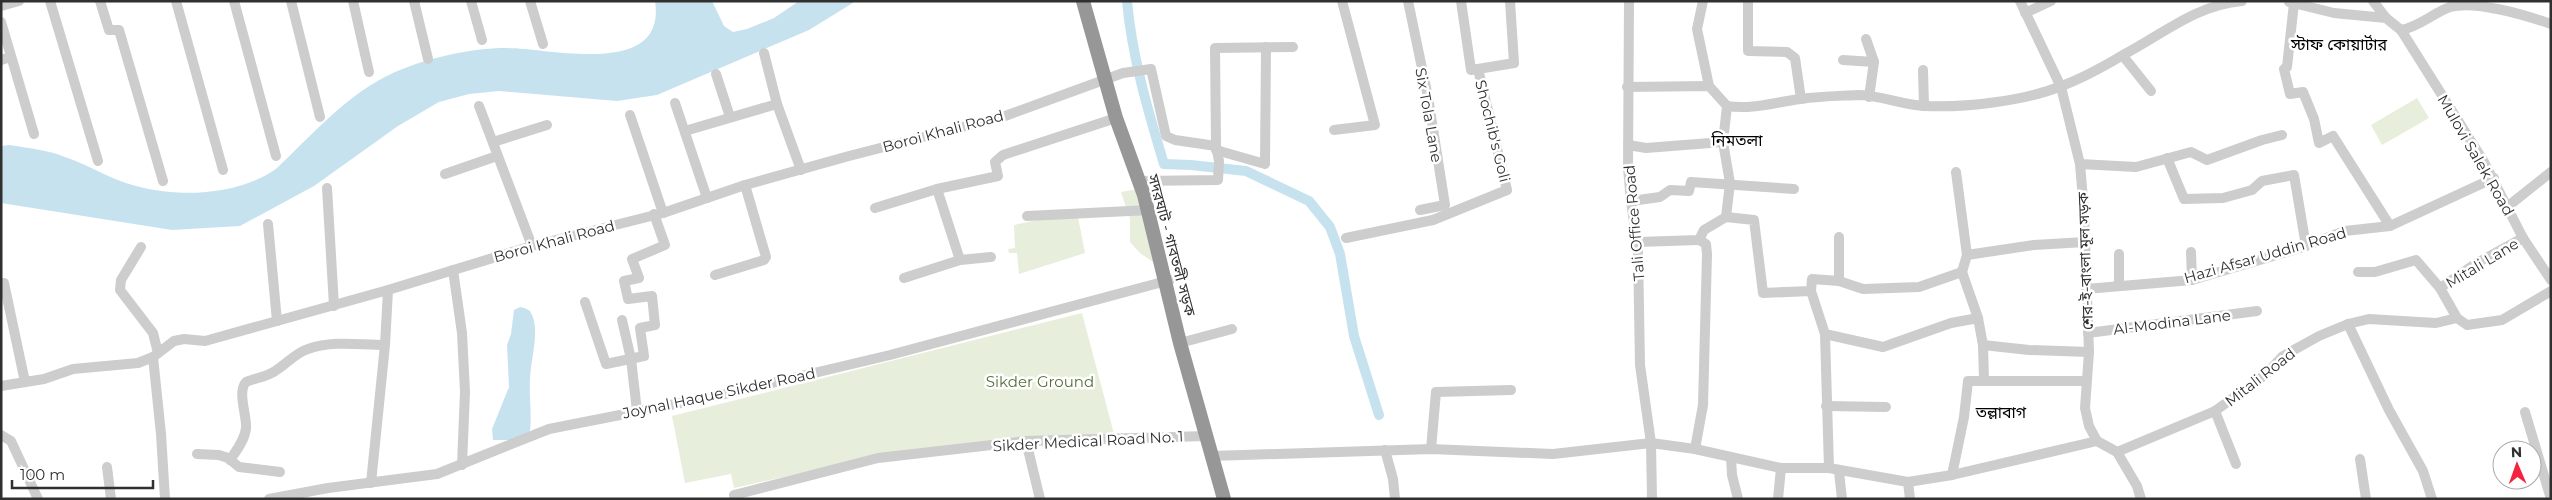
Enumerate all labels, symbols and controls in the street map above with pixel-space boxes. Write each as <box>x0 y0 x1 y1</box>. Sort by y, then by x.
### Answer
district label: স্টাফ কোয়ার্টার <box>2290 34 2387 54</box>
street label: Six Tola Lane <box>1411 66 1447 164</box>
street label: Shochib's Goli <box>1471 78 1515 184</box>
street label: Mulovi Salek Road <box>2434 91 2518 219</box>
street label: Boroi Khali Road <box>880 106 1006 156</box>
district label: নিমতলা <box>1711 131 1763 150</box>
street label: Tali Office Road <box>1619 164 1649 282</box>
street label: সদরঘাট - গাবতলী সড়ক <box>1144 171 1200 319</box>
street label: শের-ই-বাংলা মূল সড়ক <box>2073 191 2097 330</box>
street label: Boroi Khali Road <box>491 216 617 266</box>
street label: Hazi Afsar Uddin Road <box>2182 223 2348 287</box>
street label: Mitali Lane <box>2442 234 2522 292</box>
street label: Al-Modina Lane <box>2112 305 2232 339</box>
street label: Mitali Road <box>2221 344 2299 410</box>
street label: Joynal Haque Sikder Road <box>620 363 817 423</box>
park label: Sikder Ground <box>986 372 1094 391</box>
district label: তল্লাবাগ <box>1975 403 2027 422</box>
street label: Sikder Medical Road No. 1 <box>992 427 1184 455</box>
north arrow <box>2492 440 2542 490</box>
text: N <box>2511 443 2523 461</box>
scale bar <box>12 458 154 490</box>
text: 100 m <box>20 465 65 484</box>

